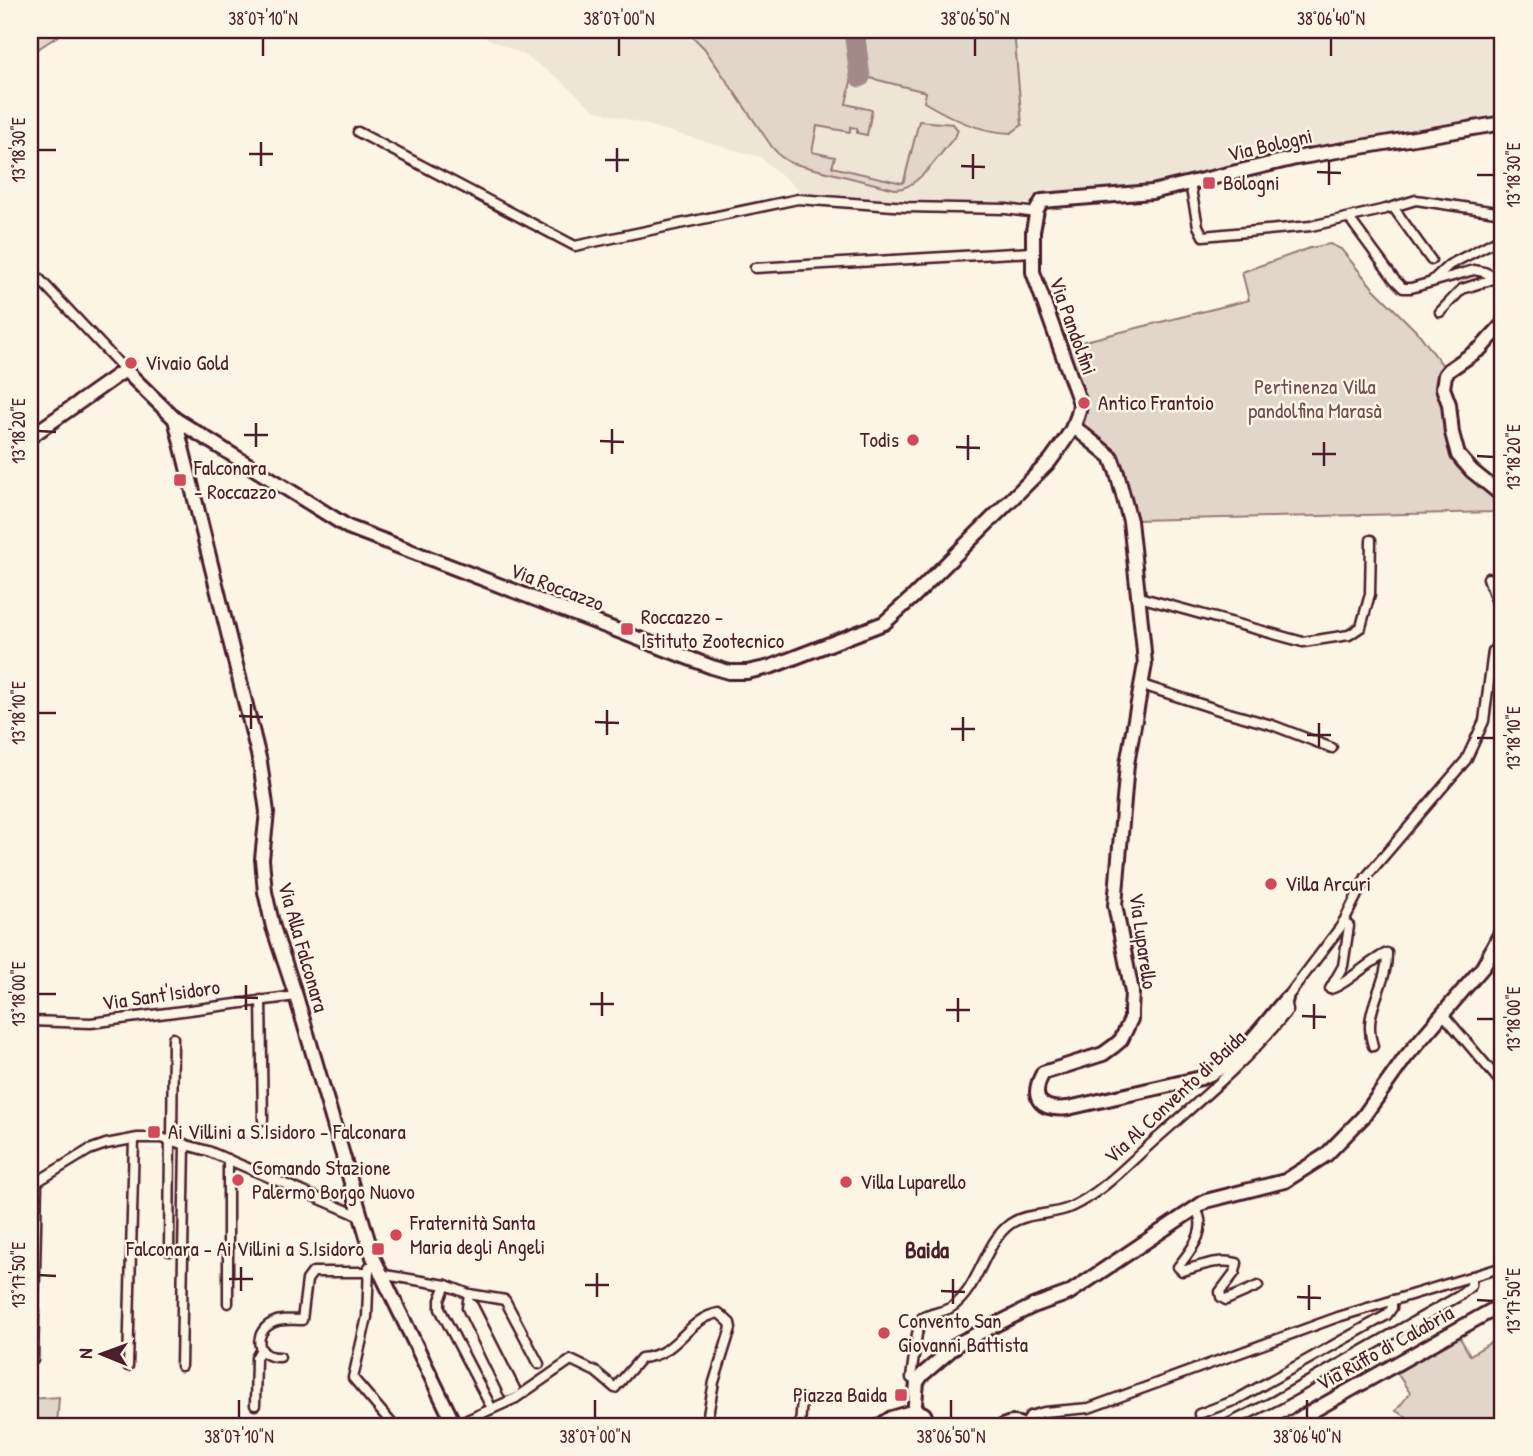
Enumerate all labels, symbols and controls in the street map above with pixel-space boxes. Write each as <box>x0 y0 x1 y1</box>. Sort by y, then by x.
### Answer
text: 38°07'10"N <box>228 6 298 31</box>
text: 38°07'00"N <box>583 6 655 31</box>
text: 38°06'50"N <box>941 6 1009 31</box>
text: 38°06'40"N <box>1297 6 1365 31</box>
text: 13°18'30"E <box>6 117 31 183</box>
street label: Via Bologni <box>1225 121 1315 168</box>
text: 13°18'30"E <box>1501 142 1526 208</box>
place label: Bologni <box>1223 168 1280 197</box>
marker: Bologni <box>1201 175 1217 191</box>
street label: Via Pandolfini <box>1042 273 1105 379</box>
place label: Vivaio Gold <box>145 348 228 377</box>
marker: Vivaio Gold <box>123 355 139 371</box>
park label: Pertinenza Villa pandolfina Marasà <box>1248 372 1382 425</box>
place label: Antico Frantoio <box>1098 388 1214 417</box>
marker: Antico Frantoio <box>1076 395 1092 411</box>
text: 13°18'20"E <box>6 398 31 464</box>
text: 13°18'20"E <box>1501 424 1526 490</box>
place label: Todis <box>860 425 899 454</box>
marker: Todis <box>905 432 921 448</box>
place label: Falconara - Roccazzo <box>193 453 276 506</box>
marker: Falconara - Roccazzo <box>172 472 188 488</box>
street label: Via Roccazzo <box>506 555 608 618</box>
place label: Roccazzo - Istituto Zootecnico <box>641 602 784 655</box>
marker: Roccazzo - Istituto Zootecnico <box>619 621 635 637</box>
text: 13°18'10"E <box>6 681 31 745</box>
text: 13°18'10"E <box>1501 706 1526 770</box>
place label: Villa Arcuri <box>1285 869 1371 898</box>
marker: Villa Arcuri <box>1263 876 1279 892</box>
street label: Via Alla Falconara <box>271 878 336 1015</box>
street label: Via Luparello <box>1122 891 1165 991</box>
text: 13°18'00"E <box>6 961 31 1027</box>
street label: Via Sant'Isidoro <box>100 972 222 1017</box>
text: 13°18'00"E <box>1501 986 1526 1052</box>
street label: Via Al Convento di Baida <box>1097 1023 1252 1170</box>
place label: Ai Villini a S.Isidoro - Falconara <box>168 1117 406 1146</box>
marker: Ai Villini a S.Isidoro - Falconara <box>146 1124 162 1140</box>
place label: Comando Stazione Palermo Borgo Nuovo <box>252 1153 415 1206</box>
place label: Villa Luparello <box>860 1167 966 1196</box>
marker: Comando Stazione Palermo Borgo Nuovo <box>230 1172 246 1188</box>
marker: Villa Luparello <box>838 1174 854 1190</box>
place label: Fraternità Santa Maria degli Angeli <box>409 1208 545 1261</box>
marker: Fraternità Santa Maria degli Angeli <box>388 1227 404 1243</box>
place label: Falconara - Ai Villini a S.Isidoro <box>125 1234 364 1263</box>
district label: Baida <box>905 1234 949 1265</box>
marker: Falconara - Ai Villini a S.Isidoro <box>370 1241 386 1257</box>
text: 13°17'50"E <box>6 1242 31 1308</box>
text: 13°17'50"E <box>1501 1268 1526 1334</box>
street label: Via Ruffo di Calabria <box>1311 1298 1459 1397</box>
place label: Convento San Giovanni Battista <box>898 1306 1028 1359</box>
north arrow <box>66 1320 136 1390</box>
marker: Convento San Giovanni Battista <box>876 1325 892 1341</box>
text: N <box>72 1348 98 1359</box>
place label: Piazza Baida <box>793 1380 887 1409</box>
marker: Piazza Baida <box>893 1387 909 1403</box>
text: 38°07'10"N <box>204 1424 274 1449</box>
text: 38°07'00"N <box>559 1424 631 1449</box>
text: 38°06'50"N <box>917 1424 985 1449</box>
text: 38°06'40"N <box>1273 1424 1341 1449</box>

